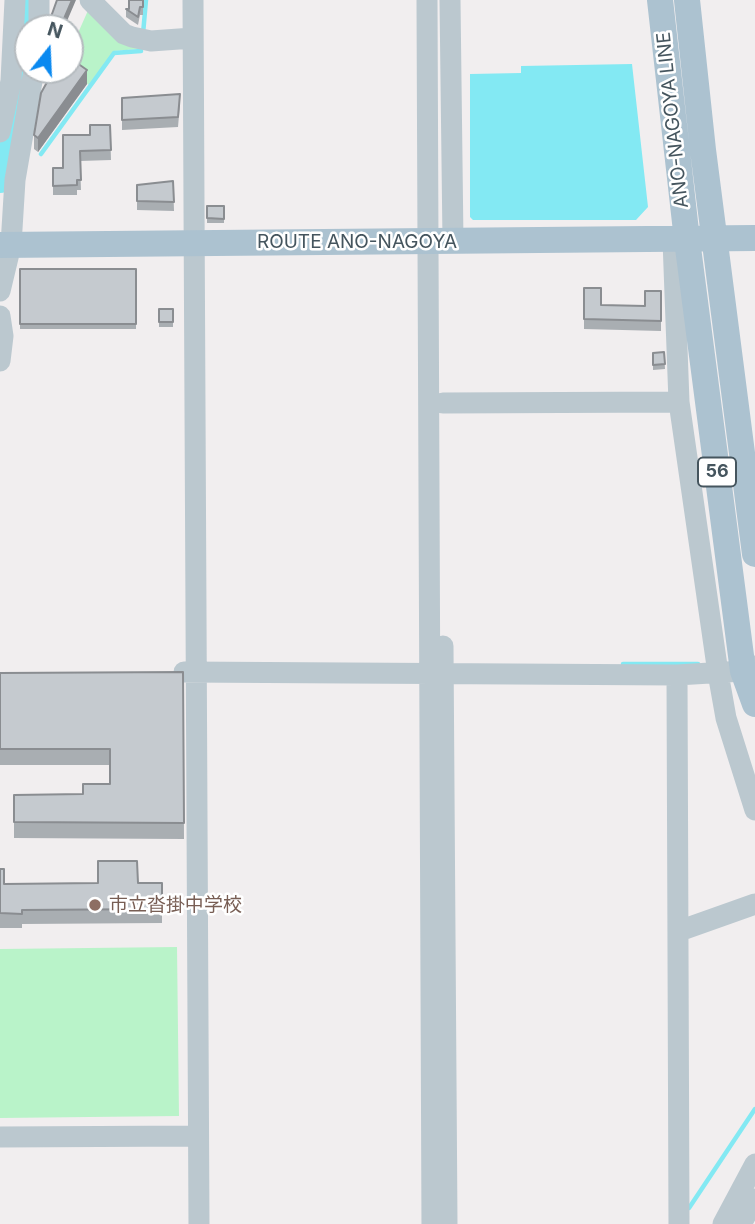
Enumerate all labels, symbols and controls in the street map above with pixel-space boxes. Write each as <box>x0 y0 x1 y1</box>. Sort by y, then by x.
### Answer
north arrow <box>14 14 84 84</box>
text: N <box>45 17 65 44</box>
street label: ANO-NAGOYA LINE <box>652 31 694 209</box>
street label: ROUTE ANO-NAGOYA <box>257 231 457 253</box>
road number: 56 <box>698 458 736 486</box>
place label: 市立沓掛中学校 <box>109 894 242 916</box>
marker: 市立沓掛中学校 <box>87 897 103 913</box>

